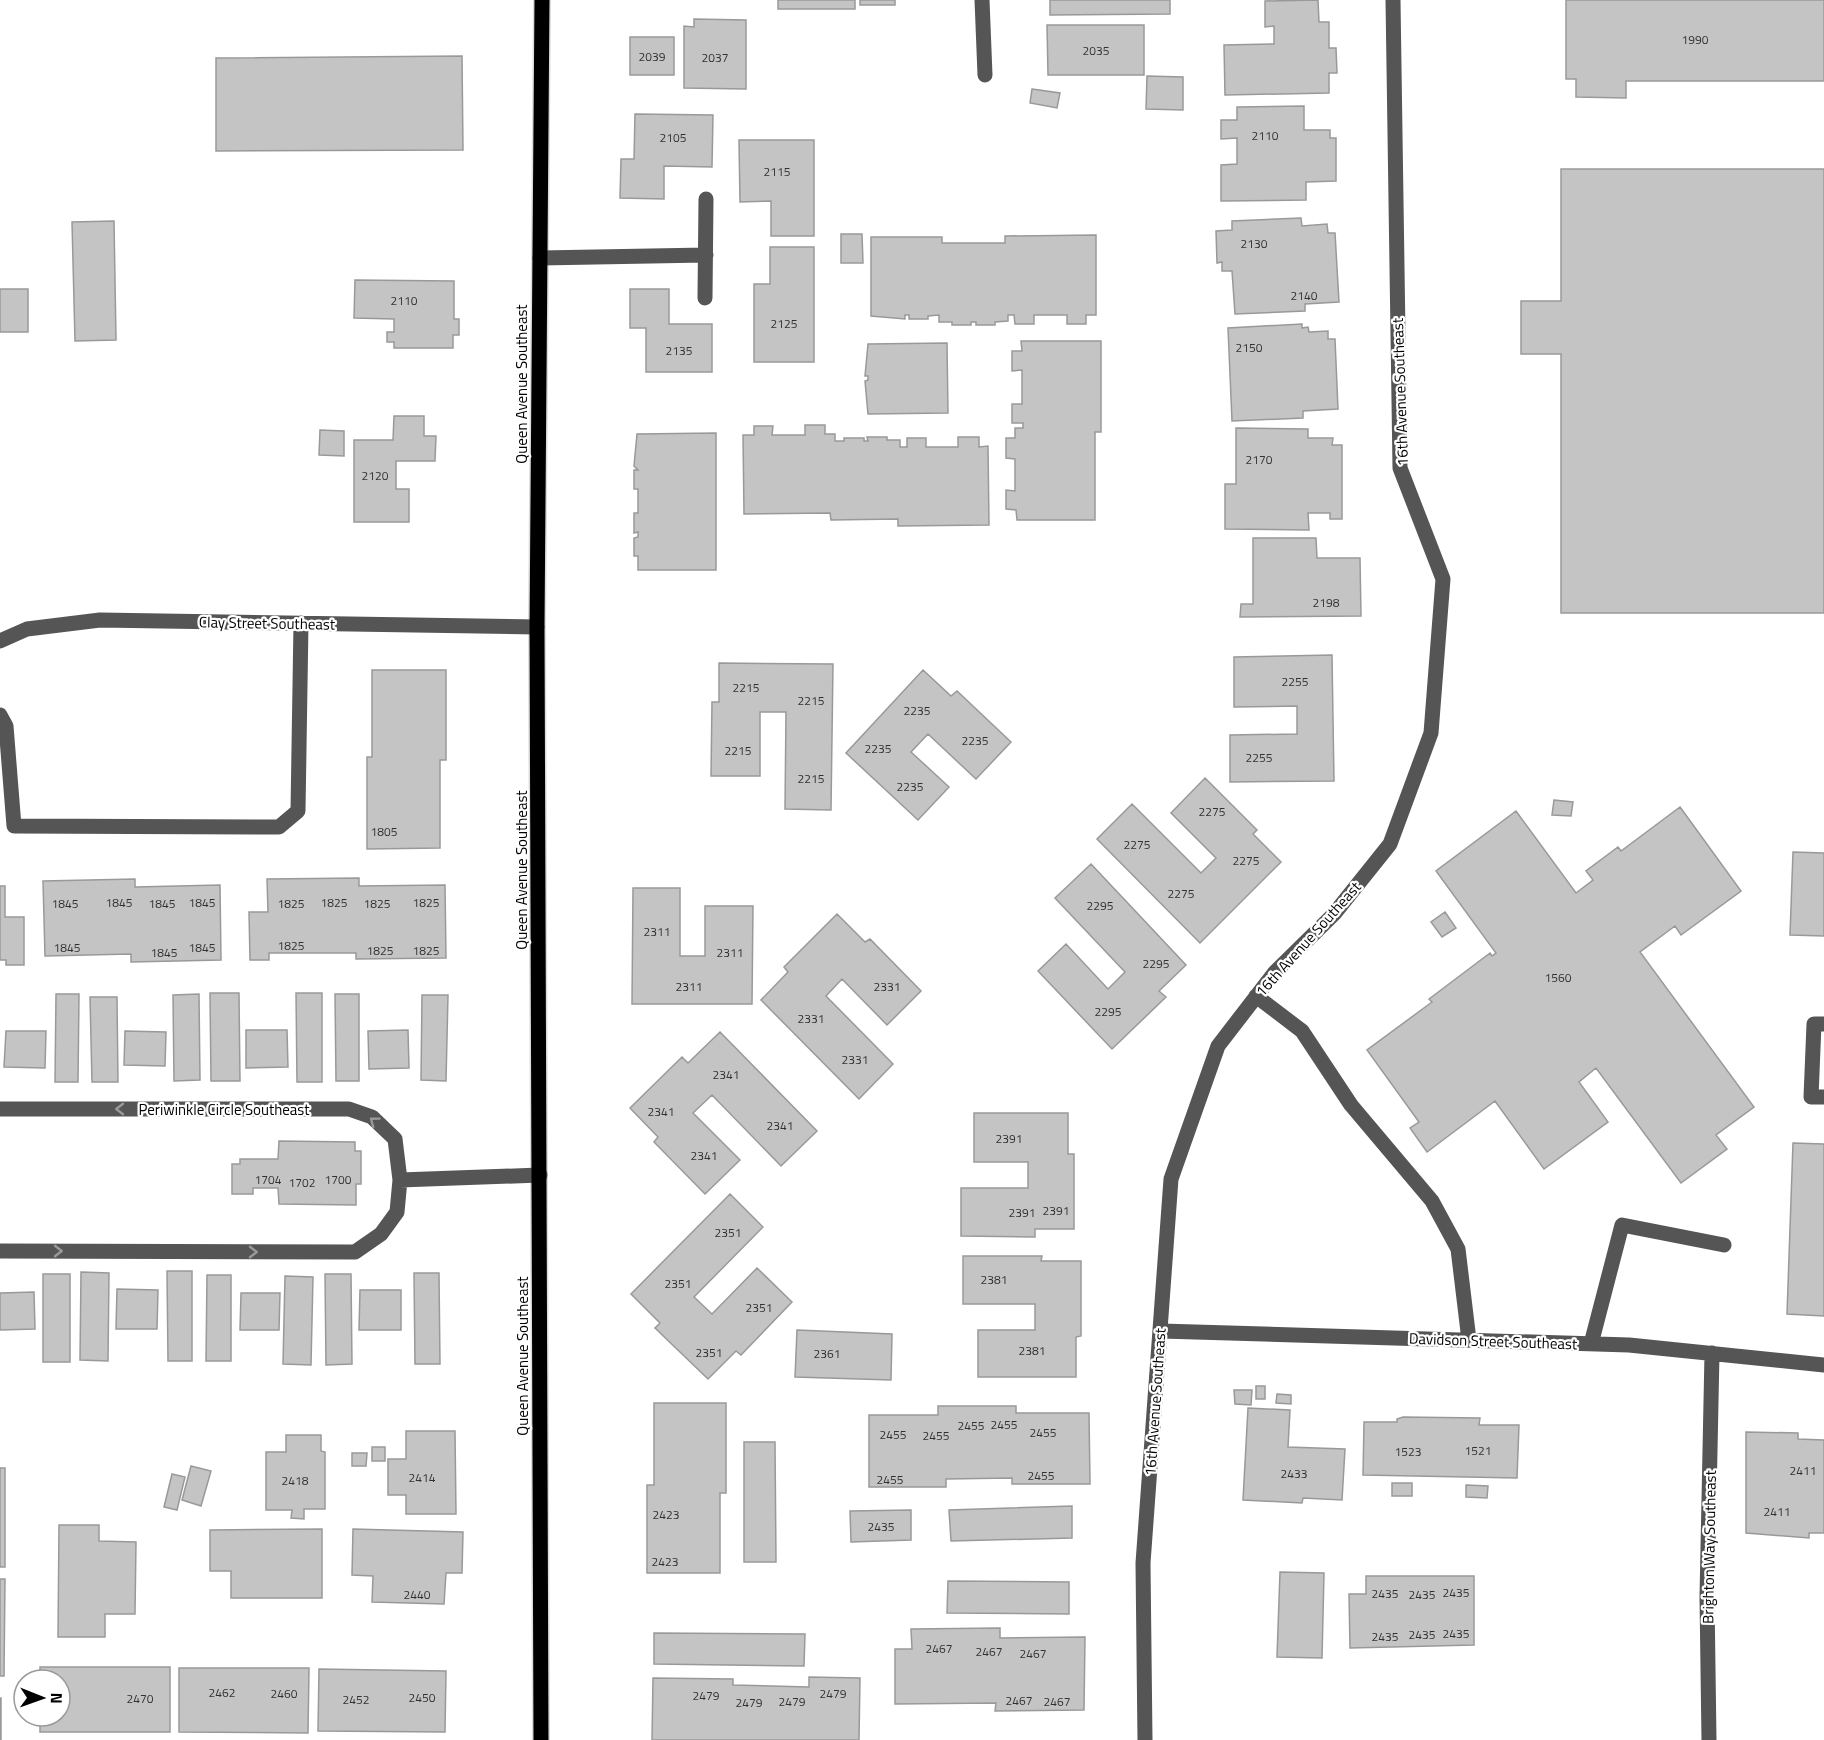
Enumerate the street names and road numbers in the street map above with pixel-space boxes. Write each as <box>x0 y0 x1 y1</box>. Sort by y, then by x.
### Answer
street label: Queen Avenue Southeast <box>510 304 533 464</box>
street label: 16th Avenue Southeast <box>1386 317 1414 467</box>
street label: Clay Street Southeast <box>199 610 336 636</box>
street label: Queen Avenue Southeast <box>510 790 533 950</box>
street label: 16th Avenue Southeast <box>1250 876 1367 1002</box>
street label: Periwinkle Circle Southeast <box>138 1098 310 1121</box>
street label: Queen Avenue Southeast <box>511 1276 534 1436</box>
street label: 16th Avenue Southeast <box>1138 1326 1172 1477</box>
street label: Davidson Street Southeast <box>1408 1327 1578 1355</box>
street label: Brighton Way Southeast <box>1696 1469 1722 1624</box>

